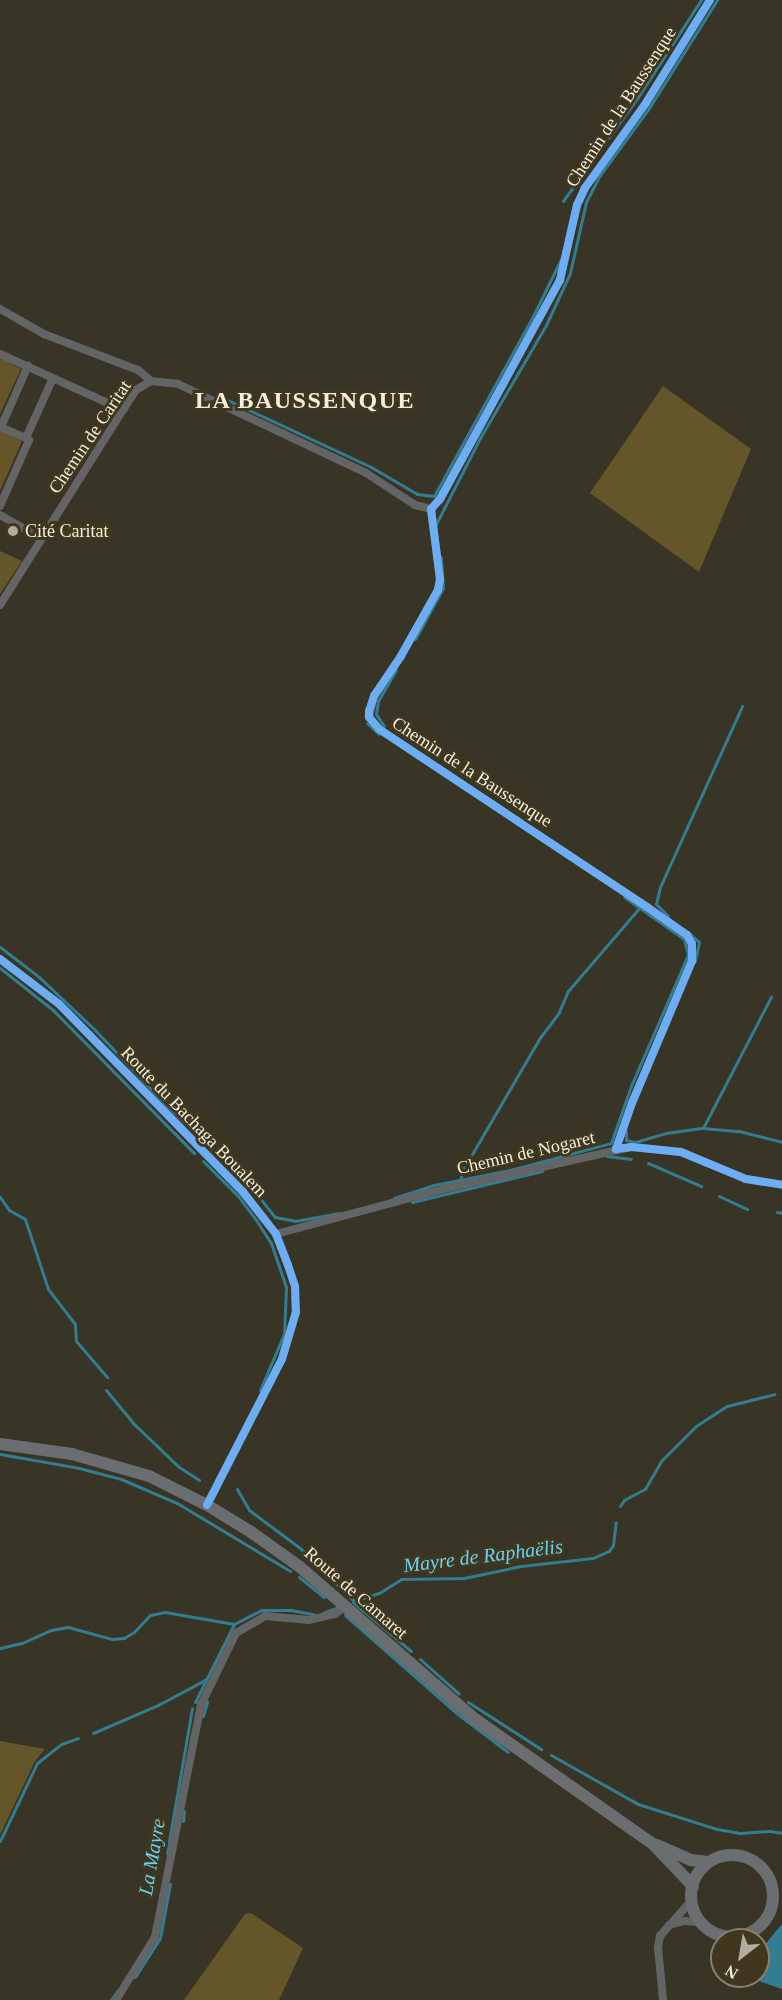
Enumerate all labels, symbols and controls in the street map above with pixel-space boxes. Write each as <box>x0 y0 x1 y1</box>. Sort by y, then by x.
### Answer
street label: Chemin de la Baussenque <box>561 23 681 191</box>
street label: Chemin de Caritat <box>44 376 136 498</box>
district label: LA BAUSSENQUE <box>194 387 416 415</box>
place label: Cité Caritat <box>25 520 108 542</box>
marker: Cité Caritat <box>6 524 20 538</box>
street label: Chemin de la Baussenque <box>388 712 556 832</box>
street label: Route du Bachaga Boualem <box>116 1042 272 1202</box>
street label: Chemin de Nogaret <box>455 1127 597 1179</box>
water label: Mayre de Raphaëlis <box>402 1534 564 1578</box>
street label: Route de Camaret <box>300 1542 412 1644</box>
water label: La Mayre <box>133 1817 171 1897</box>
north arrow <box>710 1928 770 1988</box>
text: N <box>722 1962 741 1982</box>

